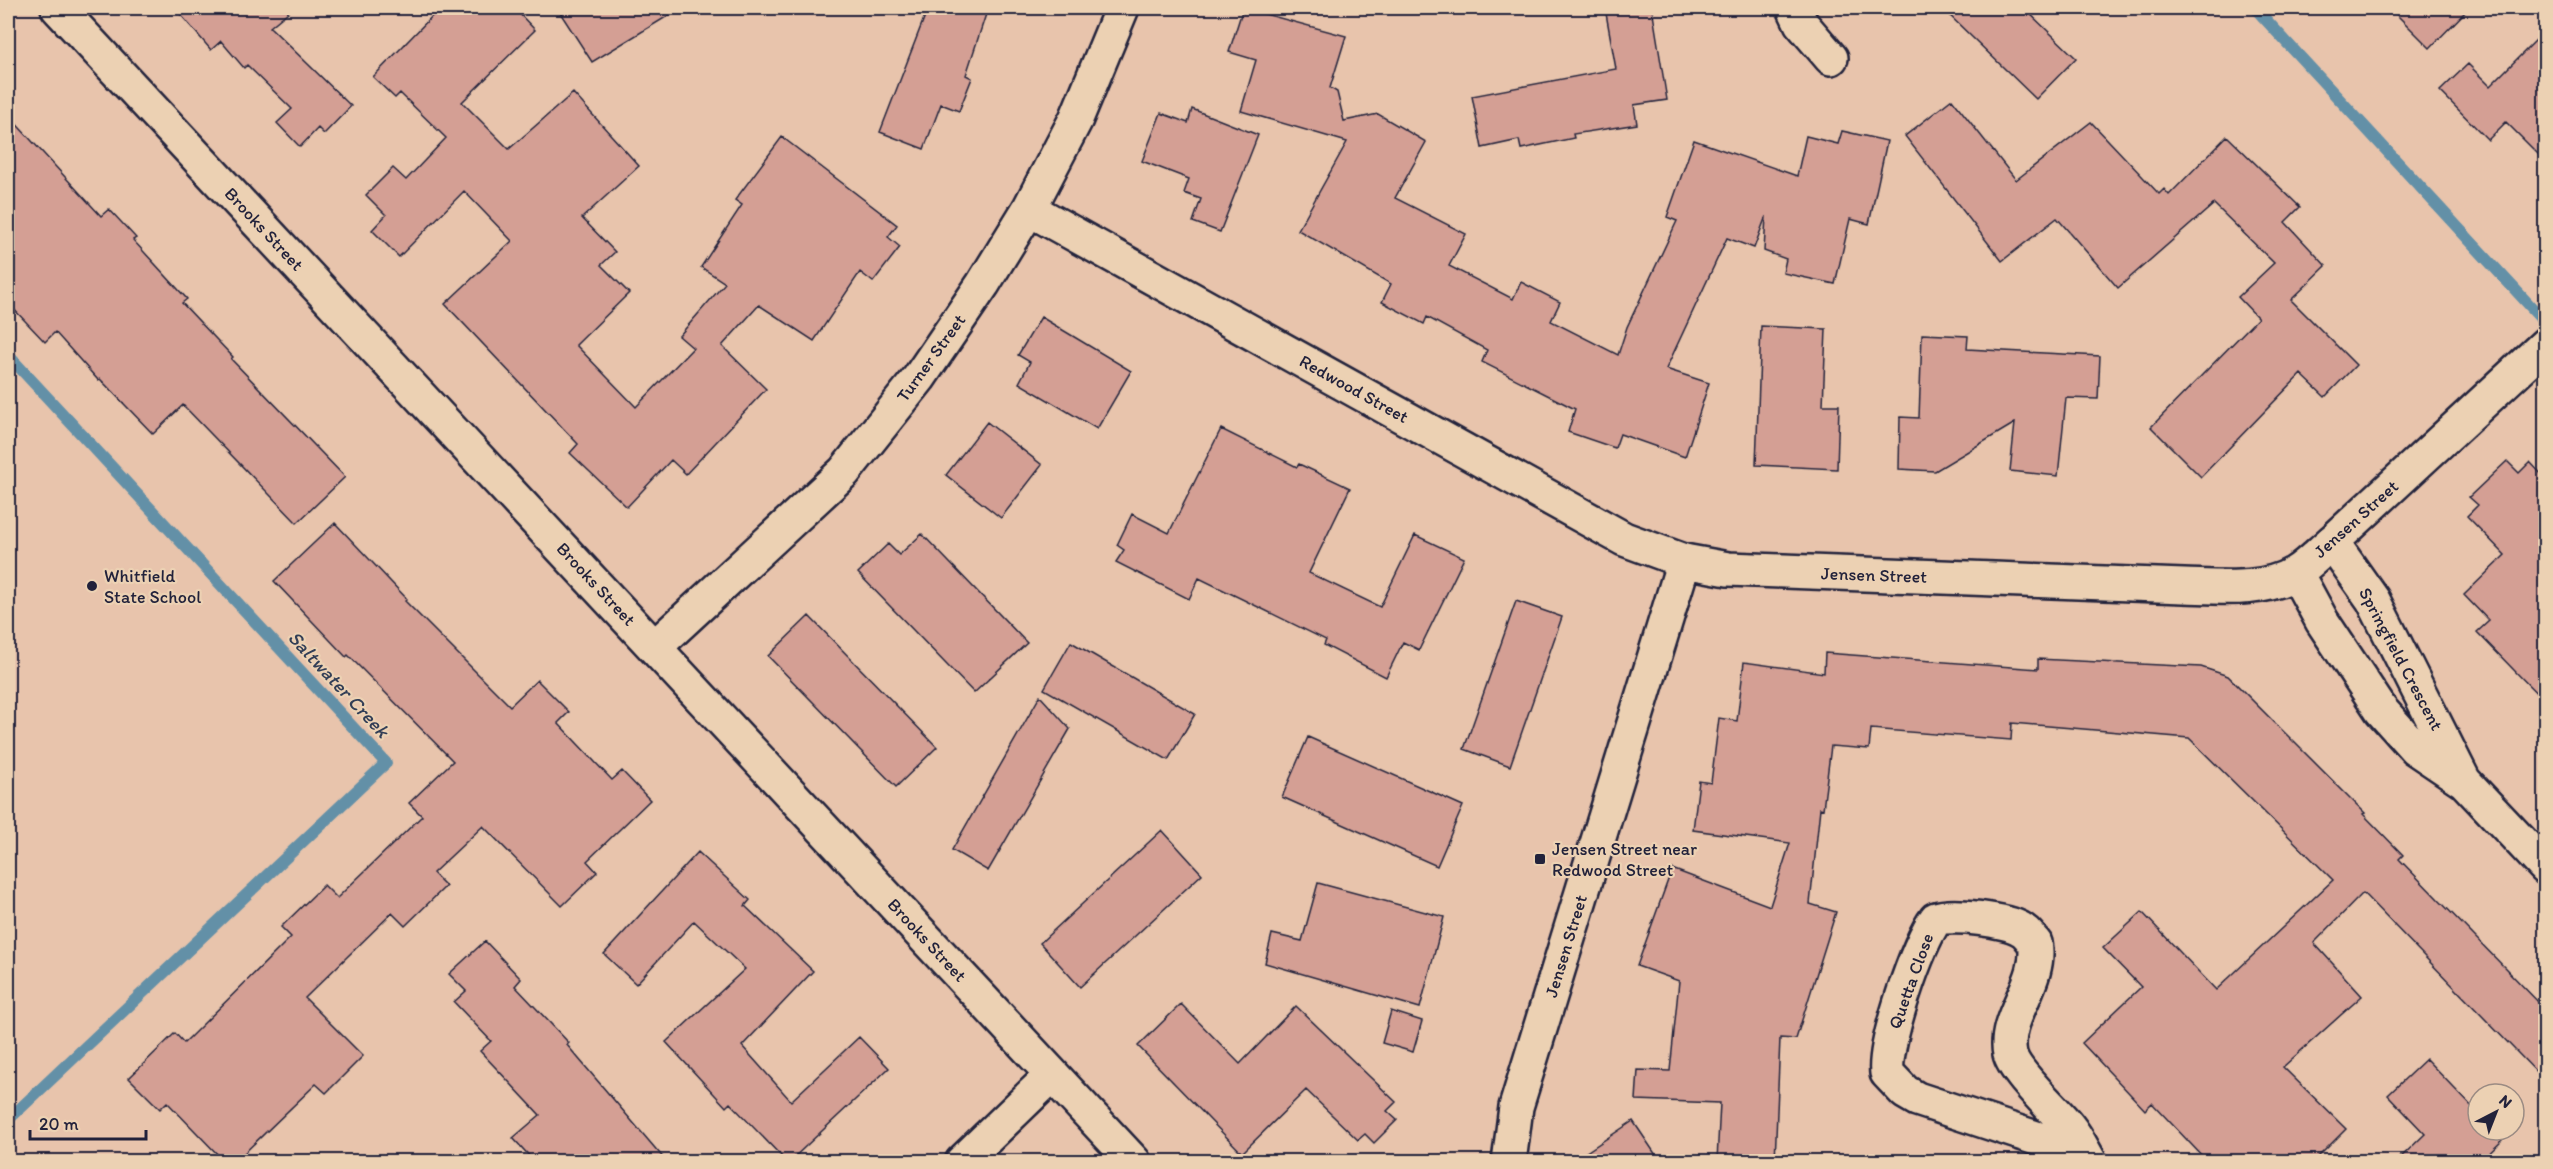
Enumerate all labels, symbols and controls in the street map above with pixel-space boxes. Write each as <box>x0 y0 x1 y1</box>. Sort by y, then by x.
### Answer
street label: Brooks Street <box>220 183 308 275</box>
street label: Turner Street <box>892 310 970 406</box>
street label: Redwood Street <box>1296 350 1413 428</box>
street label: Jensen Street <box>2309 475 2403 563</box>
street label: Brooks Street <box>552 538 640 630</box>
street label: Jensen Street <box>1821 562 1928 588</box>
place label: Whitfield State School <box>104 565 201 608</box>
marker: Whitfield State School <box>85 579 99 593</box>
street label: Springfield Crescent <box>2354 584 2448 734</box>
water label: Saltwater Creek <box>283 625 396 744</box>
place label: Jensen Street near Redwood Street <box>1552 838 1697 881</box>
marker: Jensen Street near Redwood Street <box>1533 852 1547 866</box>
street label: Jensen Street <box>1540 892 1592 1000</box>
street label: Brooks Street <box>883 894 971 986</box>
street label: Quetta Close <box>1884 930 1938 1032</box>
north arrow <box>2466 1082 2526 1142</box>
text: N <box>2495 1091 2516 1112</box>
scale bar <box>30 1103 146 1141</box>
text: 20 m <box>39 1113 79 1135</box>

